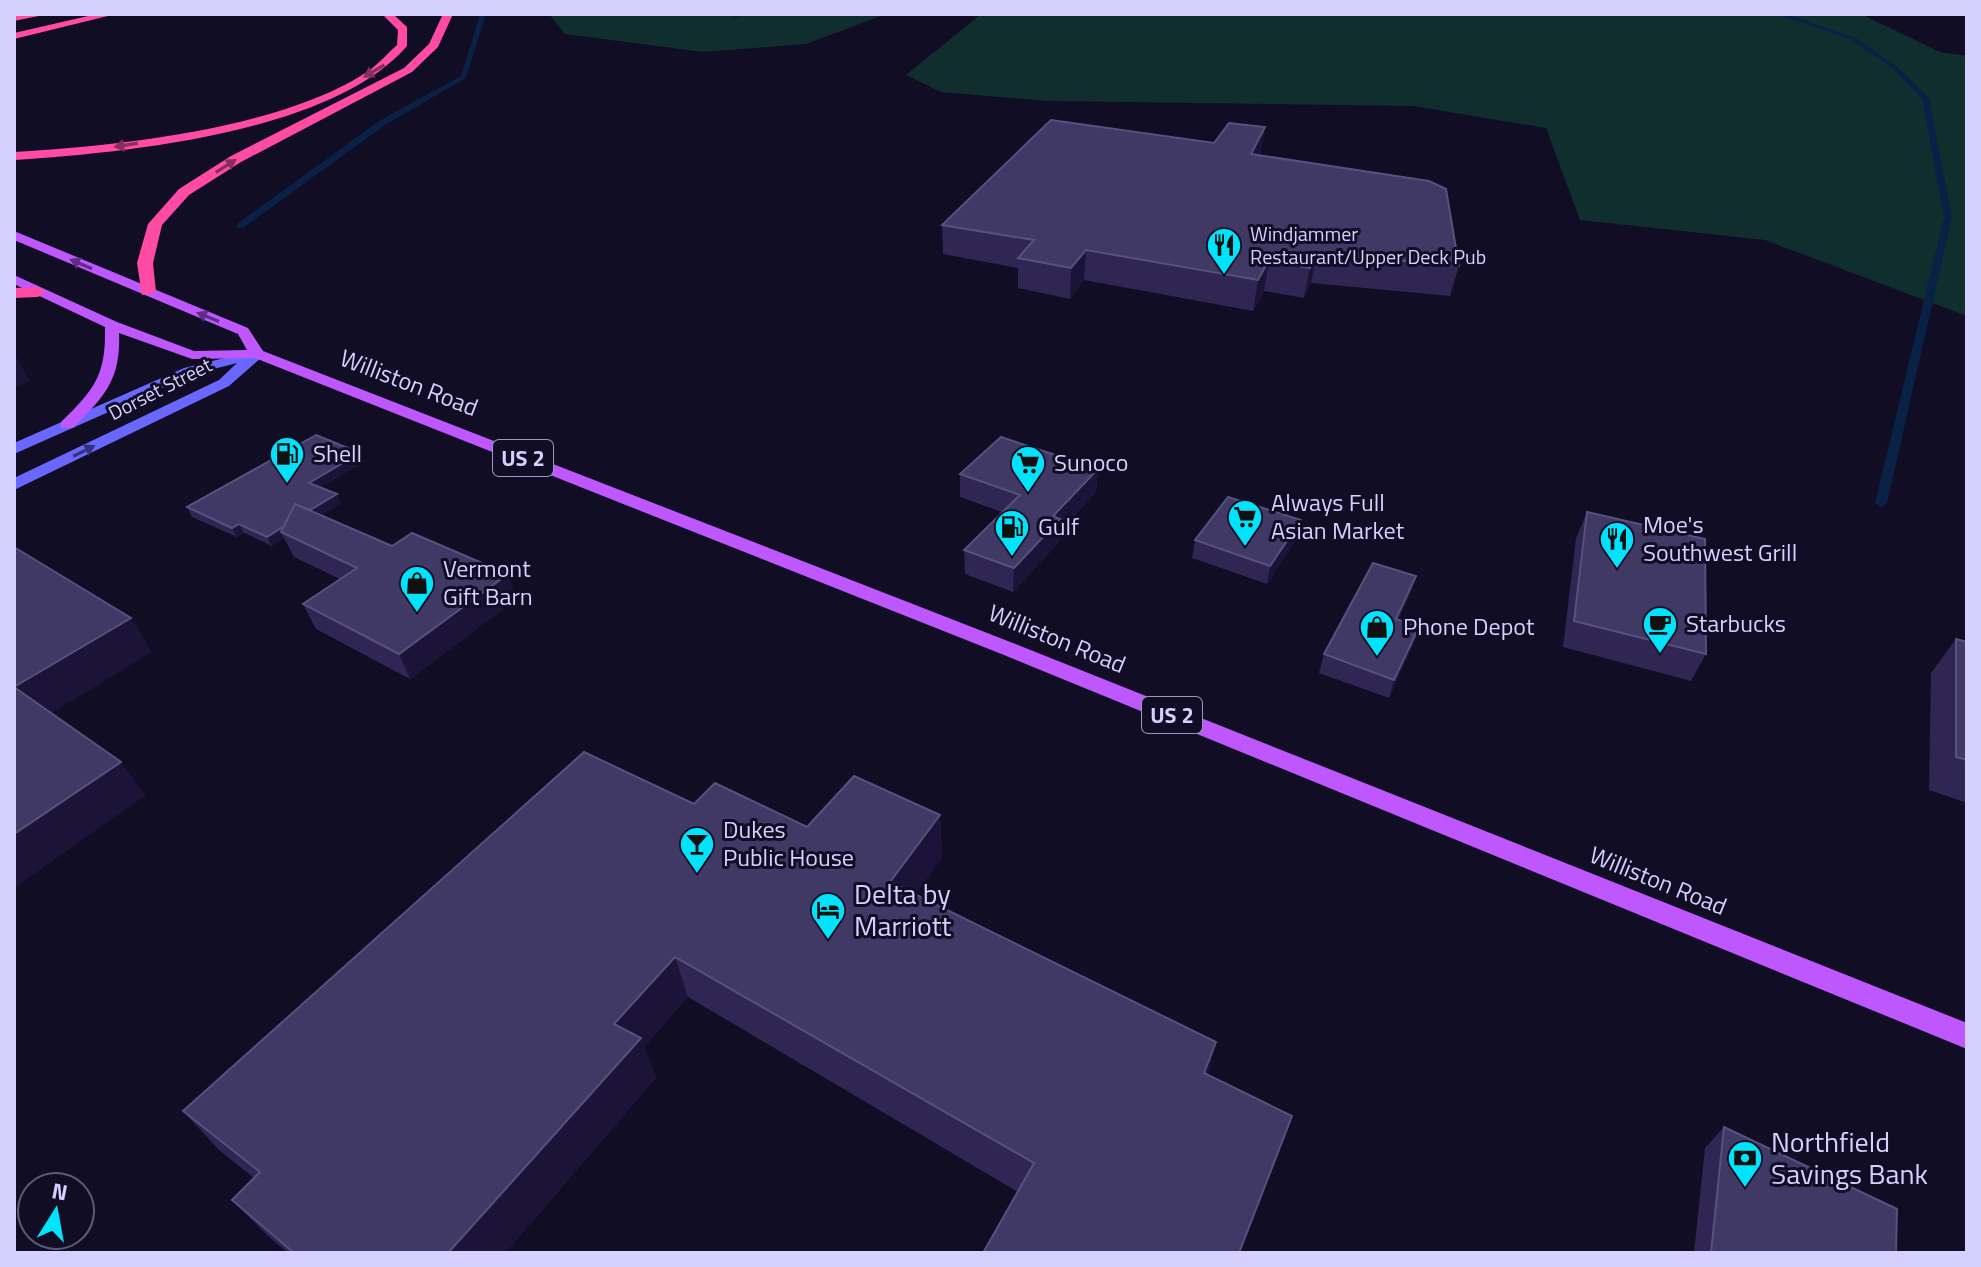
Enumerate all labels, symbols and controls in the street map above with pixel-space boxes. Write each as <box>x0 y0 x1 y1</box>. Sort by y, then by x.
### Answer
one-way arrow <box>363 63 385 77</box>
one-way arrow <box>113 139 138 152</box>
one-way arrow <box>215 159 237 173</box>
place label: Windjammer Restaurant/Upper Deck Pub <box>1250 218 1486 272</box>
restaurant icon: Windjammer Restaurant/Upper Deck Pub <box>1205 226 1243 276</box>
one-way arrow <box>69 257 93 270</box>
one-way arrow <box>196 310 220 323</box>
street label: Williston Road <box>335 339 484 425</box>
street label: Dorset Street <box>103 349 217 428</box>
fuel station icon: Shell <box>268 435 306 485</box>
place label: Shell <box>313 435 362 471</box>
road number: US 2 <box>493 440 553 476</box>
one-way arrow <box>73 444 96 458</box>
supermarket icon: Sunoco <box>1009 444 1047 494</box>
place label: Sunoco <box>1054 444 1128 480</box>
place label: Always Full Asian Market <box>1271 484 1405 548</box>
supermarket icon: Always Full Asian Market <box>1226 498 1264 548</box>
place label: Moe's Southwest Grill <box>1643 506 1797 570</box>
fuel station icon: Gulf <box>993 508 1031 558</box>
place label: Gulf <box>1038 508 1079 544</box>
restaurant icon: Moe's Southwest Grill <box>1598 520 1636 570</box>
place label: Vermont Gift Barn <box>443 550 533 614</box>
shop icon: Vermont Gift Barn <box>398 564 436 614</box>
street label: Williston Road <box>983 594 1131 682</box>
cafe icon: Starbucks <box>1641 605 1679 655</box>
place label: Starbucks <box>1686 605 1786 641</box>
shop icon: Phone Depot <box>1358 608 1396 658</box>
place label: Phone Depot <box>1403 608 1535 644</box>
road number: US 2 <box>1142 697 1202 733</box>
place label: Dukes Public House <box>723 811 854 875</box>
bar icon: Dukes Public House <box>678 825 716 875</box>
street label: Williston Road <box>1584 836 1732 924</box>
place label: Delta by Marriott <box>854 872 952 947</box>
hotel icon: Delta by Marriott <box>809 891 847 941</box>
place label: Northfield Savings Bank <box>1771 1120 1928 1195</box>
bank icon: Northfield Savings Bank <box>1726 1139 1764 1189</box>
north arrow <box>16 1171 96 1251</box>
text: N <box>49 1173 71 1210</box>

